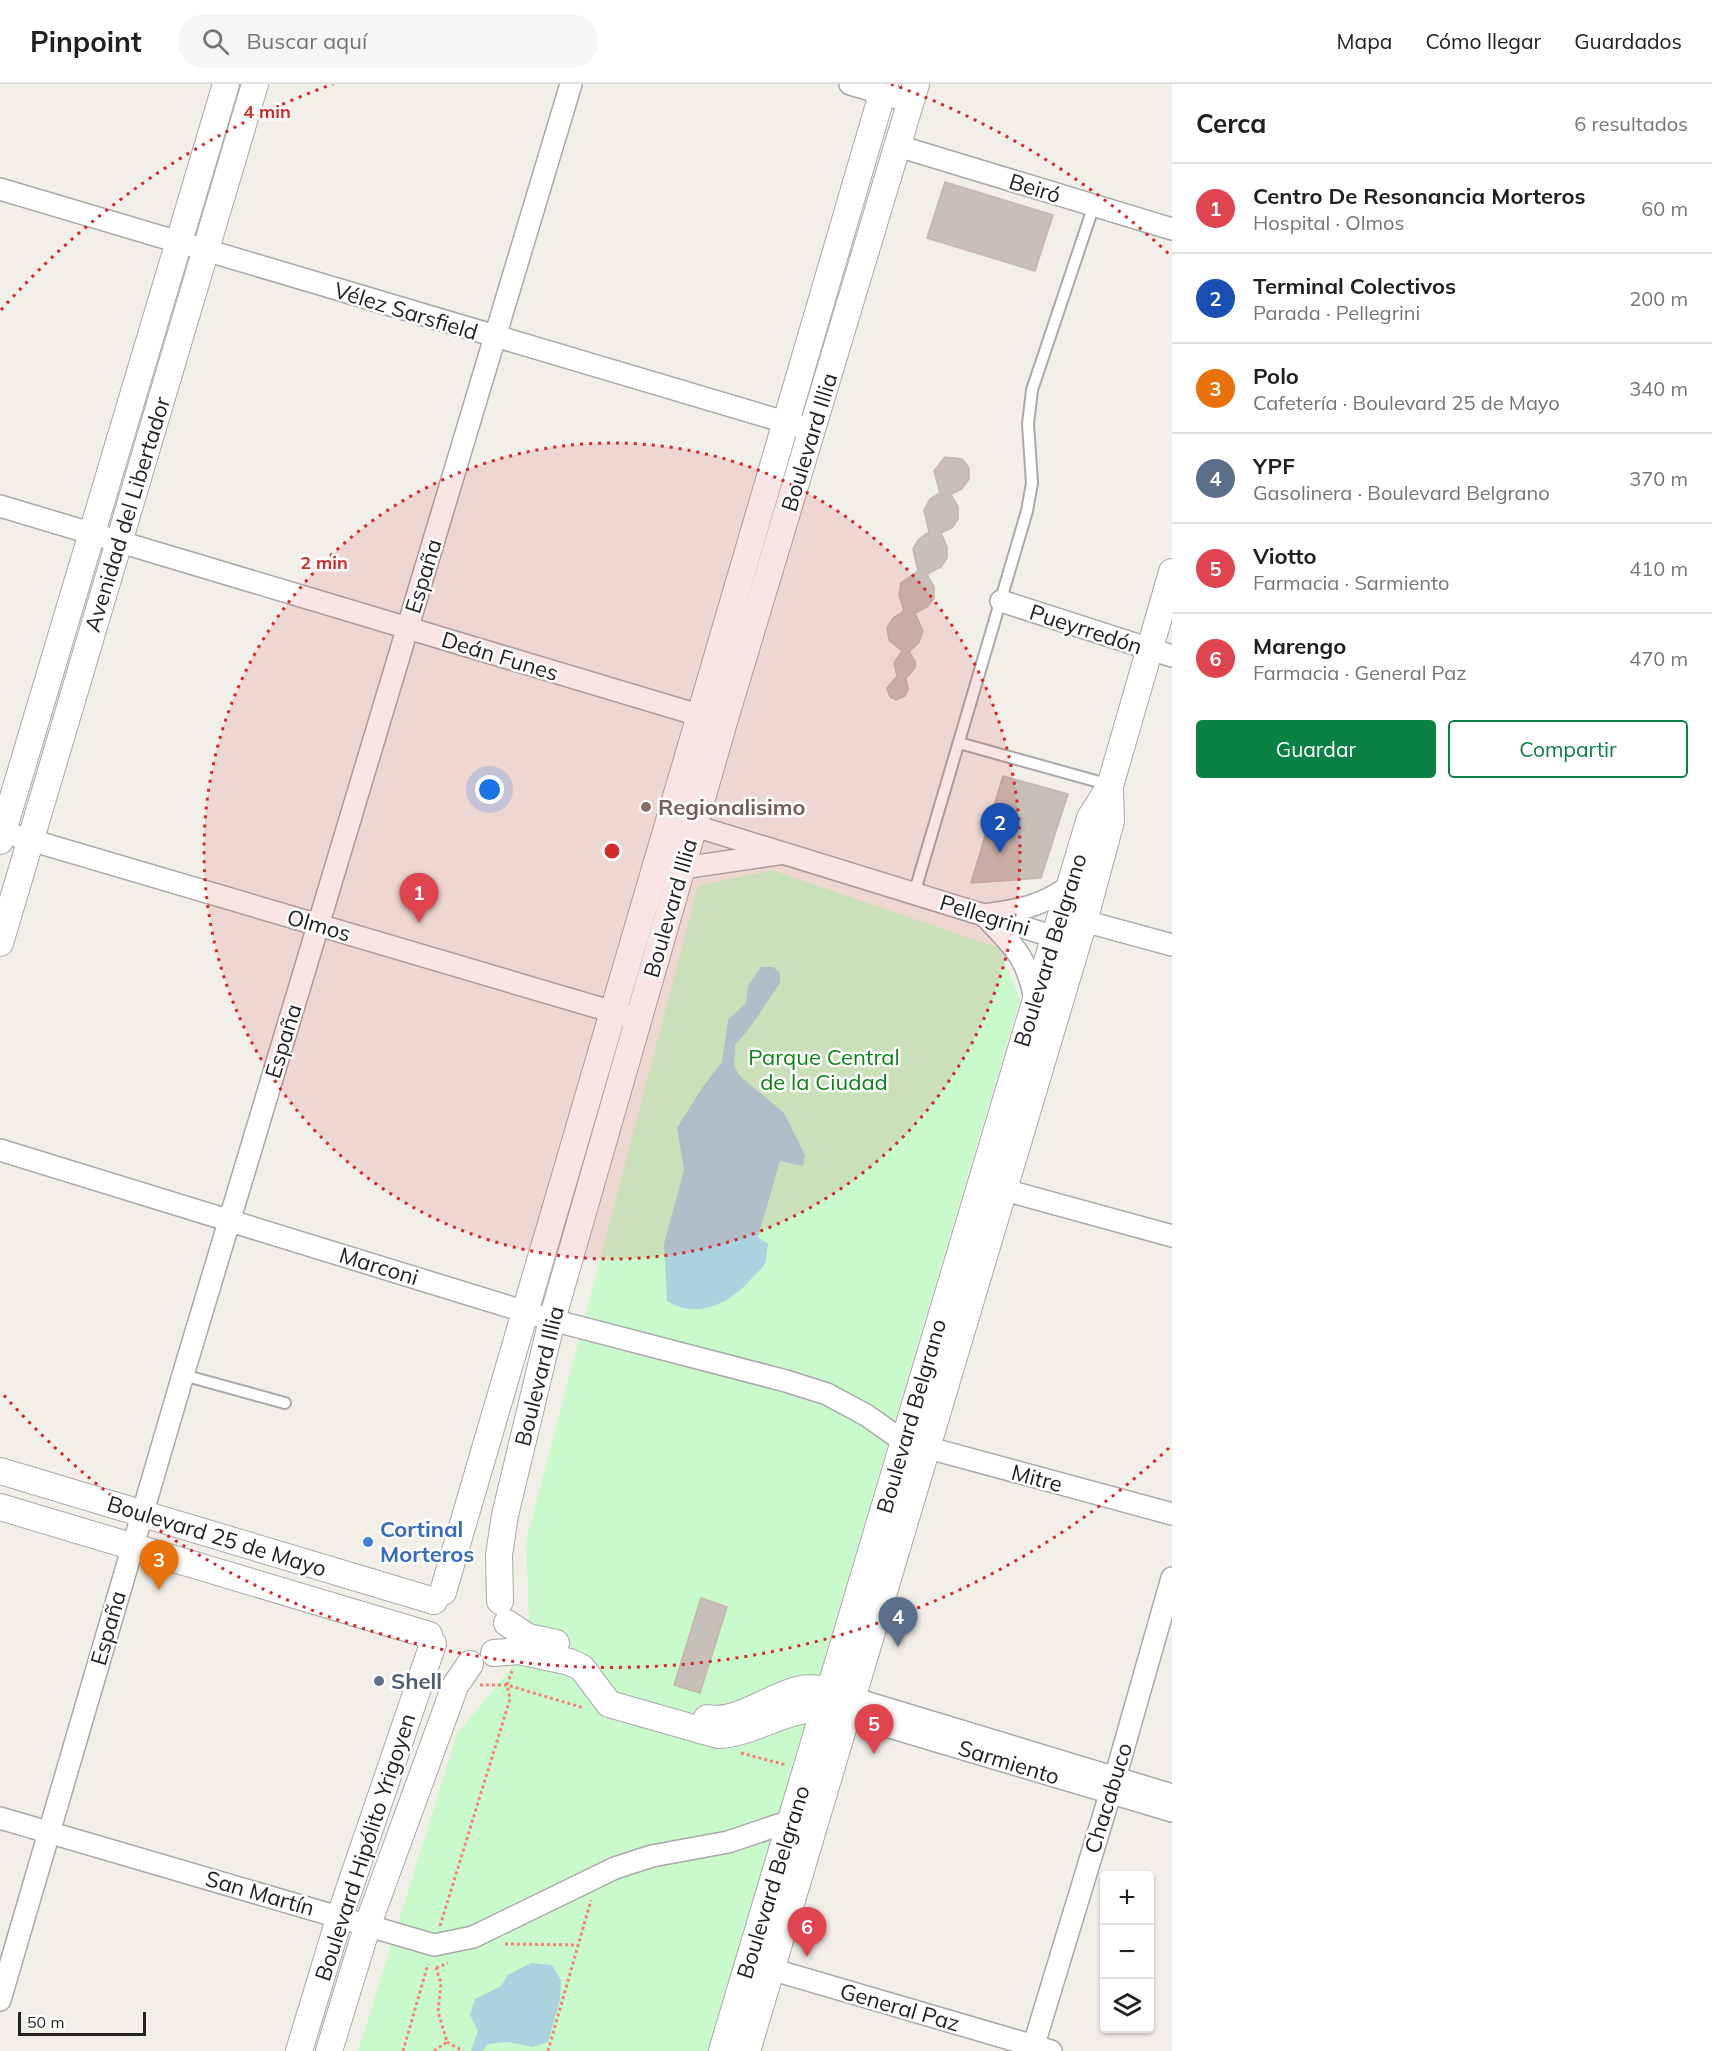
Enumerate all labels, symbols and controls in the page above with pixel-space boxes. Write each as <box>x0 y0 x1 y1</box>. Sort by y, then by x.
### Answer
search box <box>178 14 598 68</box>
text: Pinpoint <box>30 24 142 59</box>
icon: search <box>199 25 232 58</box>
text: Buscar aquí <box>247 27 367 55</box>
text: Mapa <box>1337 28 1392 54</box>
text: Cómo llegar <box>1425 28 1541 54</box>
text: Guardados <box>1574 28 1682 54</box>
text: 4 min <box>243 100 291 123</box>
text: Cerca <box>1196 107 1266 140</box>
text: 6 resultados <box>1574 111 1688 136</box>
street label: Beiró <box>1006 167 1064 209</box>
text: Centro De Resonancia Morteros <box>1253 182 1586 210</box>
text: 1 <box>1210 196 1222 221</box>
text: 60 m <box>1641 196 1688 221</box>
text: Hospital · Olmos <box>1253 210 1404 235</box>
text: Terminal Colectivos <box>1253 272 1456 300</box>
street label: Vélez Sarsfield <box>331 276 481 346</box>
text: 2 <box>1210 286 1222 311</box>
text: 200 m <box>1629 286 1688 311</box>
text: Parada · Pellegrini <box>1253 300 1420 325</box>
text: Polo <box>1253 362 1299 390</box>
street label: Boulevard Illia <box>775 369 843 515</box>
text: 3 <box>1210 376 1222 401</box>
text: 340 m <box>1629 376 1688 401</box>
text: Cafetería · Boulevard 25 de Mayo <box>1253 390 1560 415</box>
street label: Avenidad del Libertador <box>78 393 176 635</box>
text: YPF <box>1253 452 1295 480</box>
text: 4 <box>1210 466 1222 491</box>
text: 370 m <box>1629 466 1688 491</box>
text: Gasolinera · Boulevard Belgrano <box>1253 480 1550 505</box>
street label: España <box>398 535 448 617</box>
text: Viotto <box>1253 542 1317 570</box>
text: 2 min <box>300 551 348 574</box>
text: 5 <box>1210 556 1222 581</box>
text: 410 m <box>1629 556 1688 581</box>
text: Farmacia · Sarmiento <box>1253 570 1449 595</box>
street label: Pueyrredón <box>1026 598 1146 660</box>
street label: Deán Funes <box>438 625 562 687</box>
text: Marengo <box>1253 632 1346 660</box>
text: 6 <box>1210 646 1222 671</box>
text: 470 m <box>1629 646 1688 671</box>
text: Farmacia · General Paz <box>1253 660 1467 685</box>
button: Guardar <box>1196 720 1436 778</box>
button: Compartir <box>1448 720 1688 778</box>
your location <box>475 775 504 804</box>
place label: Regionalisimo <box>658 793 806 821</box>
marker: Regionalisimo <box>639 800 653 814</box>
pin: 2 <box>980 804 1020 853</box>
street label: Boulevard Illia <box>637 835 703 981</box>
centre of rings <box>602 841 622 861</box>
street label: Boulevard Belgrano <box>1007 850 1093 1050</box>
pin: 1 <box>400 874 438 923</box>
street label: Pellegrini <box>937 888 1033 942</box>
street label: Olmos <box>284 903 354 947</box>
street label: España <box>258 1000 308 1082</box>
park label: Parque Central de la Ciudad <box>748 1043 900 1096</box>
street label: Marconi <box>336 1241 422 1291</box>
street label: Boulevard Illia <box>508 1303 570 1449</box>
street label: Boulevard Belgrano <box>870 1316 952 1516</box>
street label: Mitre <box>1008 1458 1066 1498</box>
street label: Boulevard 25 de Mayo <box>104 1489 330 1583</box>
place label: Cortinal Morteros <box>380 1515 474 1568</box>
marker: Cortinal Morteros <box>361 1535 375 1549</box>
pin: 3 <box>140 1540 178 1590</box>
street label: España <box>84 1588 132 1668</box>
pin: 4 <box>878 1598 918 1647</box>
place label: Shell <box>391 1667 442 1695</box>
marker: Shell <box>372 1674 386 1688</box>
pin: 5 <box>854 1704 894 1754</box>
street label: Boulevard Hipólito Yrigoyen <box>308 1710 422 1984</box>
street label: Sarmiento <box>955 1733 1063 1791</box>
street label: Chacabuco <box>1078 1739 1138 1857</box>
street label: Boulevard Belgrano <box>730 1782 816 1982</box>
street label: San Martín <box>202 1864 318 1922</box>
map controls <box>1100 1871 1154 2033</box>
button: + <box>1100 1871 1154 1925</box>
pin: 6 <box>788 1908 826 1957</box>
button: − <box>1100 1925 1154 1979</box>
street label: General Paz <box>837 1977 963 2037</box>
button: layers <box>1100 1979 1154 2033</box>
scale bar <box>18 2009 146 2036</box>
text: 50 m <box>27 2012 64 2032</box>

